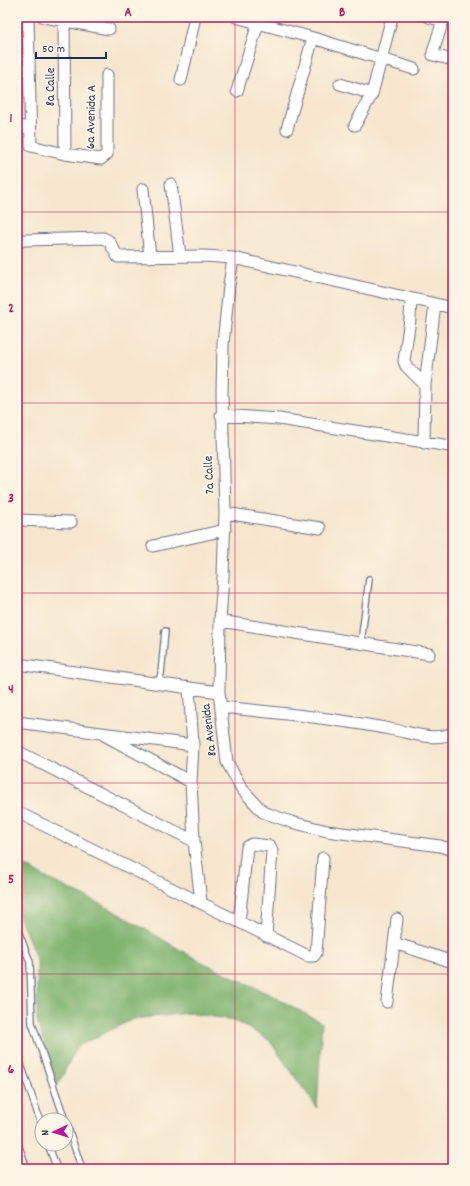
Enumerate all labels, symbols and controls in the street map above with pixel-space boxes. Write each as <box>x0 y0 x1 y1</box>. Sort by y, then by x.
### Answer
text: A <box>124 4 132 23</box>
text: B <box>339 4 345 23</box>
scale bar <box>36 34 106 60</box>
text: 50 m <box>42 41 65 58</box>
street label: 8a Calle <box>42 67 61 106</box>
street label: 6a Avenida A <box>82 85 102 149</box>
text: 1 <box>10 110 13 129</box>
text: 2 <box>8 300 14 319</box>
street label: 7a Calle <box>199 455 220 495</box>
text: 3 <box>8 490 14 509</box>
text: 4 <box>8 681 14 700</box>
street label: 8a Avenida <box>197 702 223 758</box>
text: 5 <box>8 871 14 890</box>
text: 6 <box>8 1061 15 1080</box>
north arrow <box>34 1112 74 1152</box>
text: N <box>38 1129 54 1136</box>

